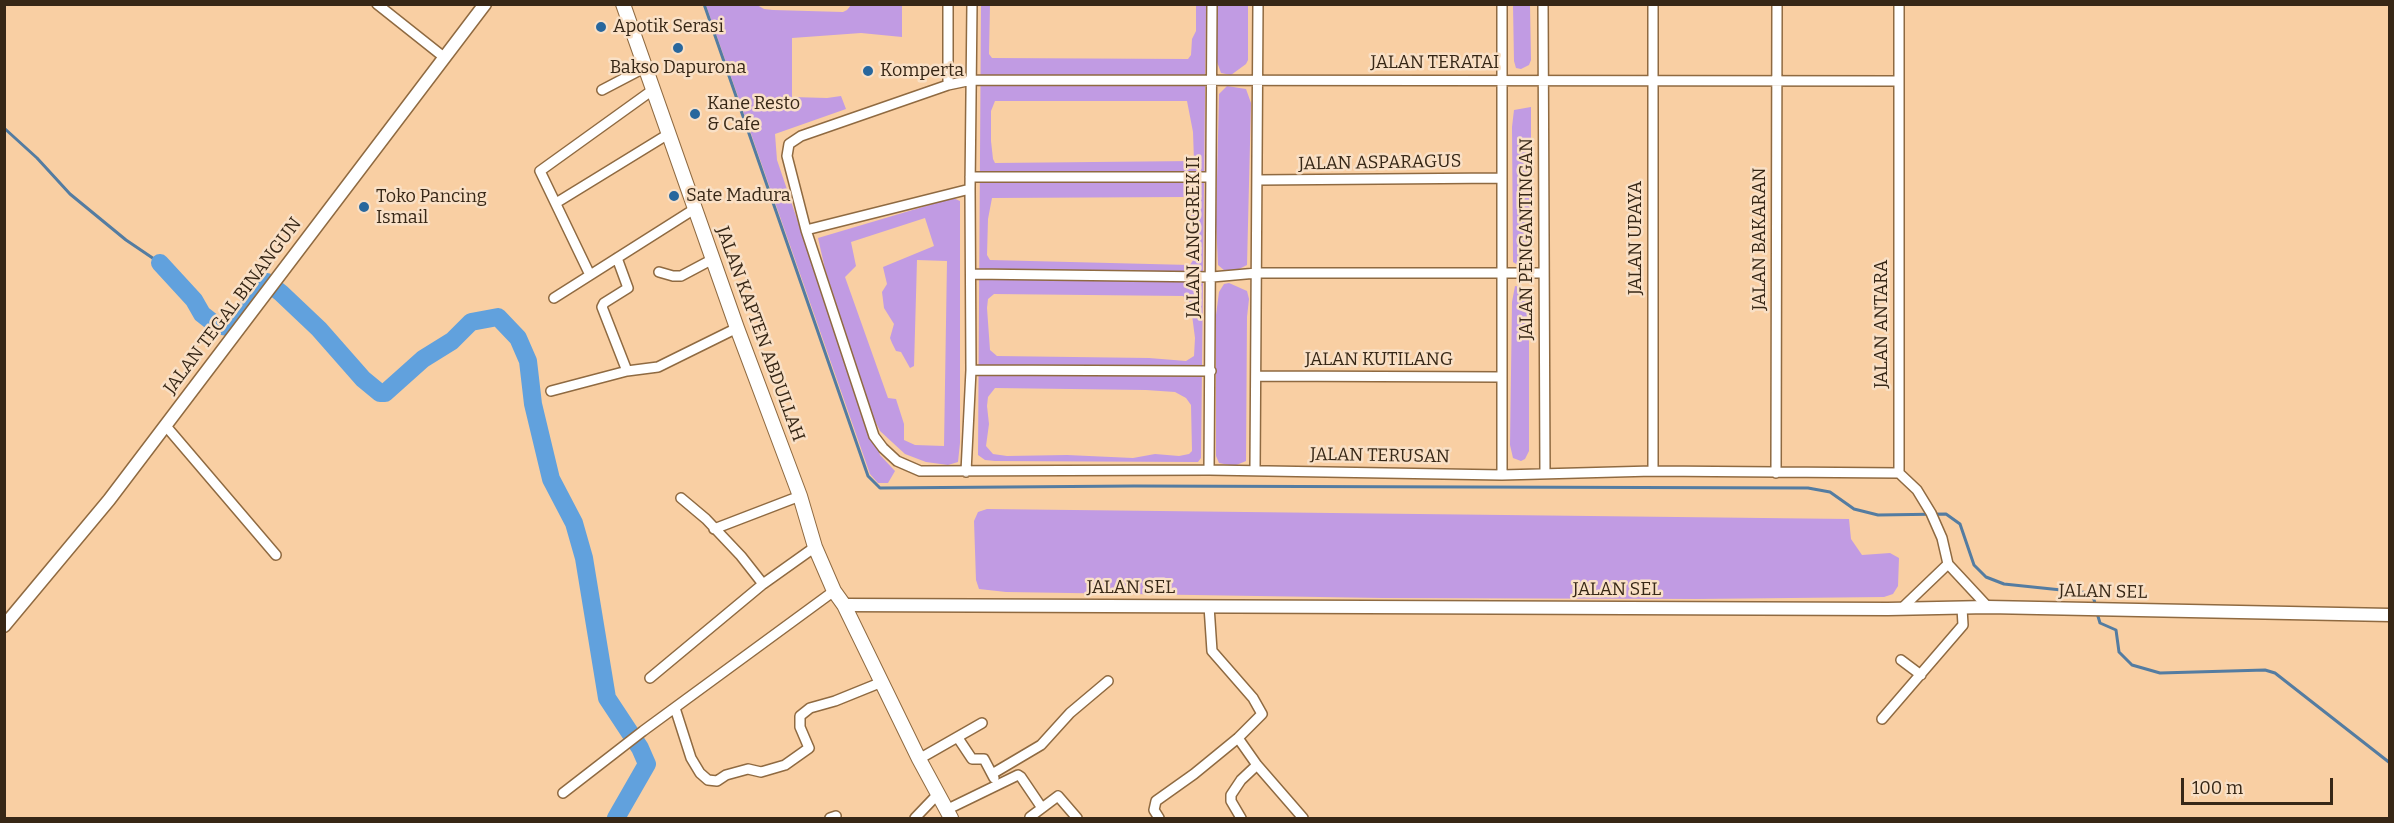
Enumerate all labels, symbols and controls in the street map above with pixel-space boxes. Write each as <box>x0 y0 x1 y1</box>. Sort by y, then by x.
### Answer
place label: Apotik Serasi <box>613 16 724 38</box>
marker: Apotik Serasi <box>594 20 608 34</box>
marker: Bakso Dapurona <box>671 41 685 55</box>
street label: JALAN TERATAI <box>1371 52 1499 74</box>
place label: Bakso Dapurona <box>610 57 746 79</box>
place label: Komperta <box>880 60 964 82</box>
marker: Komperta <box>861 64 875 78</box>
place label: Kane Resto & Cafe <box>707 93 800 136</box>
marker: Kane Resto & Cafe <box>688 107 702 121</box>
street label: JALAN PENGANTINGAN <box>1516 138 1538 340</box>
street label: JALAN ASPARAGUS <box>1298 151 1462 175</box>
street label: JALAN ANGGREK II <box>1183 156 1205 318</box>
street label: JALAN BAKARAN <box>1749 168 1771 310</box>
street label: JALAN UPAYA <box>1625 181 1647 295</box>
place label: Sate Madura <box>686 185 791 207</box>
place label: Toko Pancing Ismail <box>376 186 487 228</box>
marker: Sate Madura <box>667 189 681 203</box>
marker: Toko Pancing Ismail <box>357 200 371 214</box>
street label: JALAN TEGAL BINANGUN <box>160 214 306 398</box>
street label: JALAN KAPTEN ABDULLAH <box>711 224 809 444</box>
street label: JALAN ANTARA <box>1871 260 1893 388</box>
street label: JALAN KUTILANG <box>1305 349 1453 371</box>
street label: JALAN TERUSAN <box>1310 444 1450 468</box>
street label: JALAN SEL <box>1087 577 1175 599</box>
street label: JALAN SEL <box>1573 579 1661 601</box>
street label: JALAN SEL <box>2059 580 2147 604</box>
scale bar <box>2184 766 2336 804</box>
text: 100 m <box>2192 777 2243 799</box>

